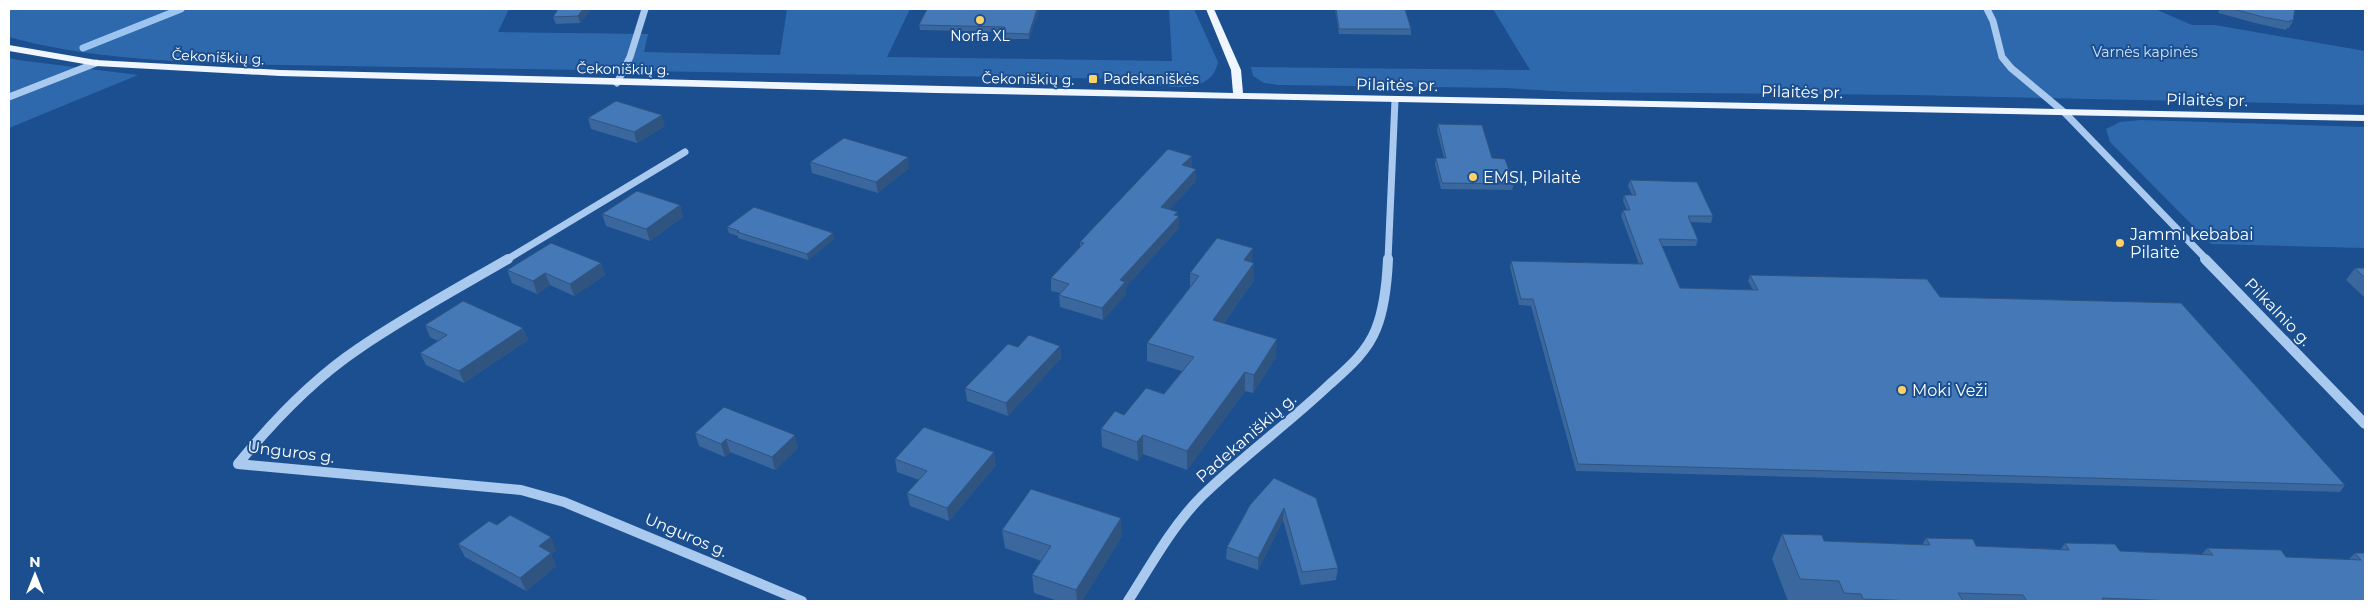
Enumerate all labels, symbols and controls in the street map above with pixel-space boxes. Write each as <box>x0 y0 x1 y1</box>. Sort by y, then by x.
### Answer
marker: Norfa XL <box>974 14 986 26</box>
place label: Norfa XL <box>950 27 1010 45</box>
park label: Varnės kapinės <box>2092 43 2198 61</box>
street label: Čekoniškių g. <box>171 46 265 68</box>
street label: Čekoniškių g. <box>576 59 670 79</box>
street label: Čekoniškių g. <box>981 69 1075 89</box>
place label: Padekaniškės <box>1103 70 1199 88</box>
marker: Padekaniškės <box>1087 73 1099 85</box>
street label: Pilaitės pr. <box>1356 75 1438 95</box>
street label: Pilaitės pr. <box>1761 82 1843 102</box>
street label: Pilaitės pr. <box>2166 90 2248 110</box>
place label: EMSI, Pilaitė <box>1483 168 1581 187</box>
marker: EMSI, Pilaitė <box>1467 171 1479 183</box>
place label: Jammi kebabai Pilaitė <box>2129 225 2254 262</box>
marker: Jammi kebabai Pilaitė <box>2114 237 2126 249</box>
street label: Pilkalnio g. <box>2241 274 2315 350</box>
place label: Moki Veži <box>1912 381 1988 400</box>
marker: Moki Veži <box>1896 384 1908 396</box>
street label: Padekaniškių g. <box>1192 389 1300 487</box>
street label: Unguros g. <box>246 437 336 467</box>
street label: Unguros g. <box>642 509 730 561</box>
north arrow <box>10 550 60 600</box>
text: N <box>29 553 41 571</box>

